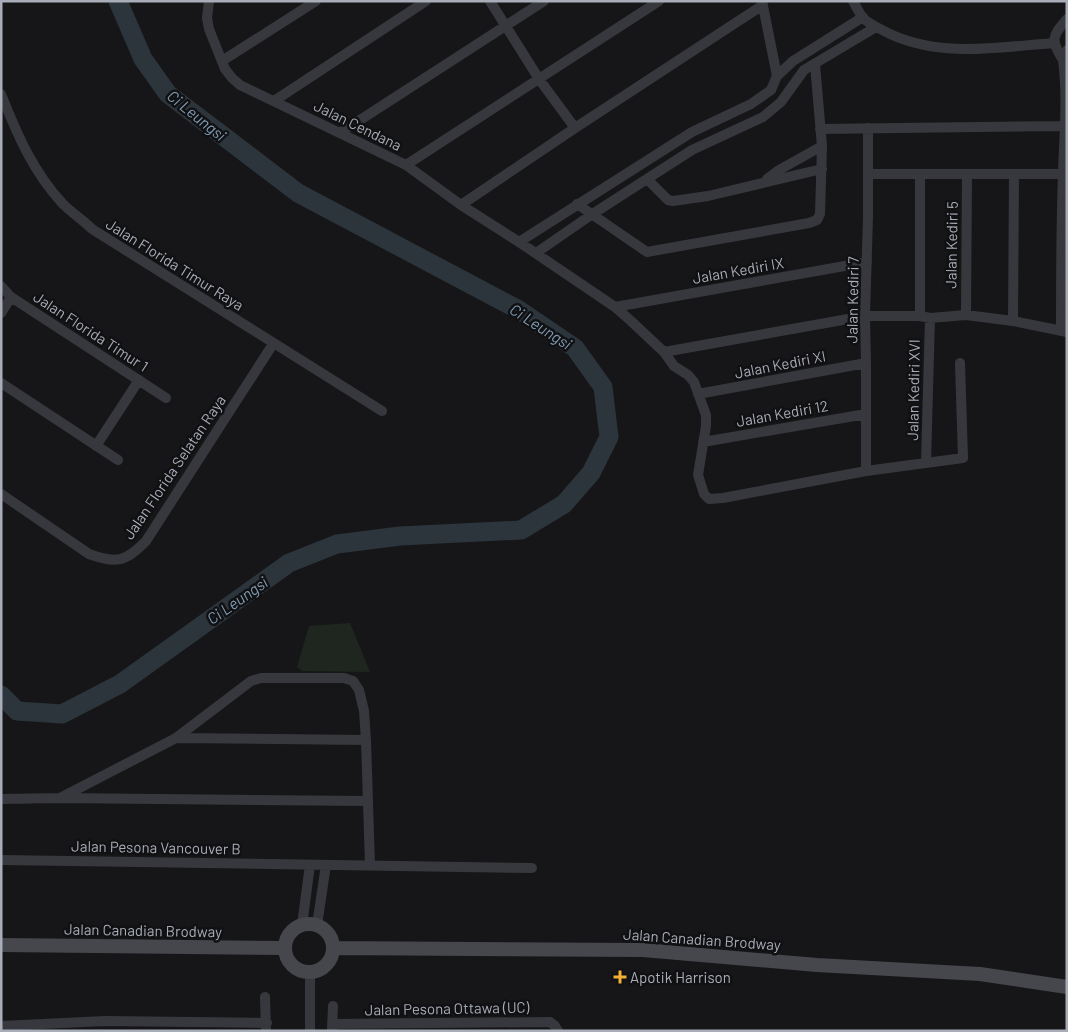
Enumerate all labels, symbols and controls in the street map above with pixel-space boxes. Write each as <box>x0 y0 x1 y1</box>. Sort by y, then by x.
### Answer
water label: Ci Leungsi <box>164 86 230 144</box>
street label: Jalan Cendana <box>311 96 405 154</box>
street label: Jalan Kediri 5 <box>941 201 961 289</box>
street label: Jalan Florida Timur Raya <box>103 214 247 314</box>
street label: Jalan Kediri IX <box>691 253 785 287</box>
street label: Jalan Kediri 7 <box>842 256 862 344</box>
street label: Jalan Florida Timur 1 <box>30 287 152 375</box>
water label: Ci Leungsi <box>507 299 576 353</box>
street label: Jalan Kediri XVI <box>903 339 923 441</box>
street label: Jalan Kediri XI <box>733 346 827 382</box>
street label: Jalan Florida Selatan Raya <box>119 391 229 543</box>
street label: Jalan Kediri 12 <box>735 396 829 430</box>
water label: Ci Leungsi <box>203 572 271 628</box>
street label: Jalan Pesona Vancouver B <box>71 837 241 857</box>
street label: Jalan Canadian Brodway <box>64 920 222 940</box>
street label: Jalan Canadian Brodway <box>623 925 782 953</box>
place label: Apotik Harrison <box>630 968 731 986</box>
marker: Apotik Harrison <box>614 971 626 983</box>
street label: Jalan Pesona Ottawa (UC) <box>364 998 530 1018</box>

